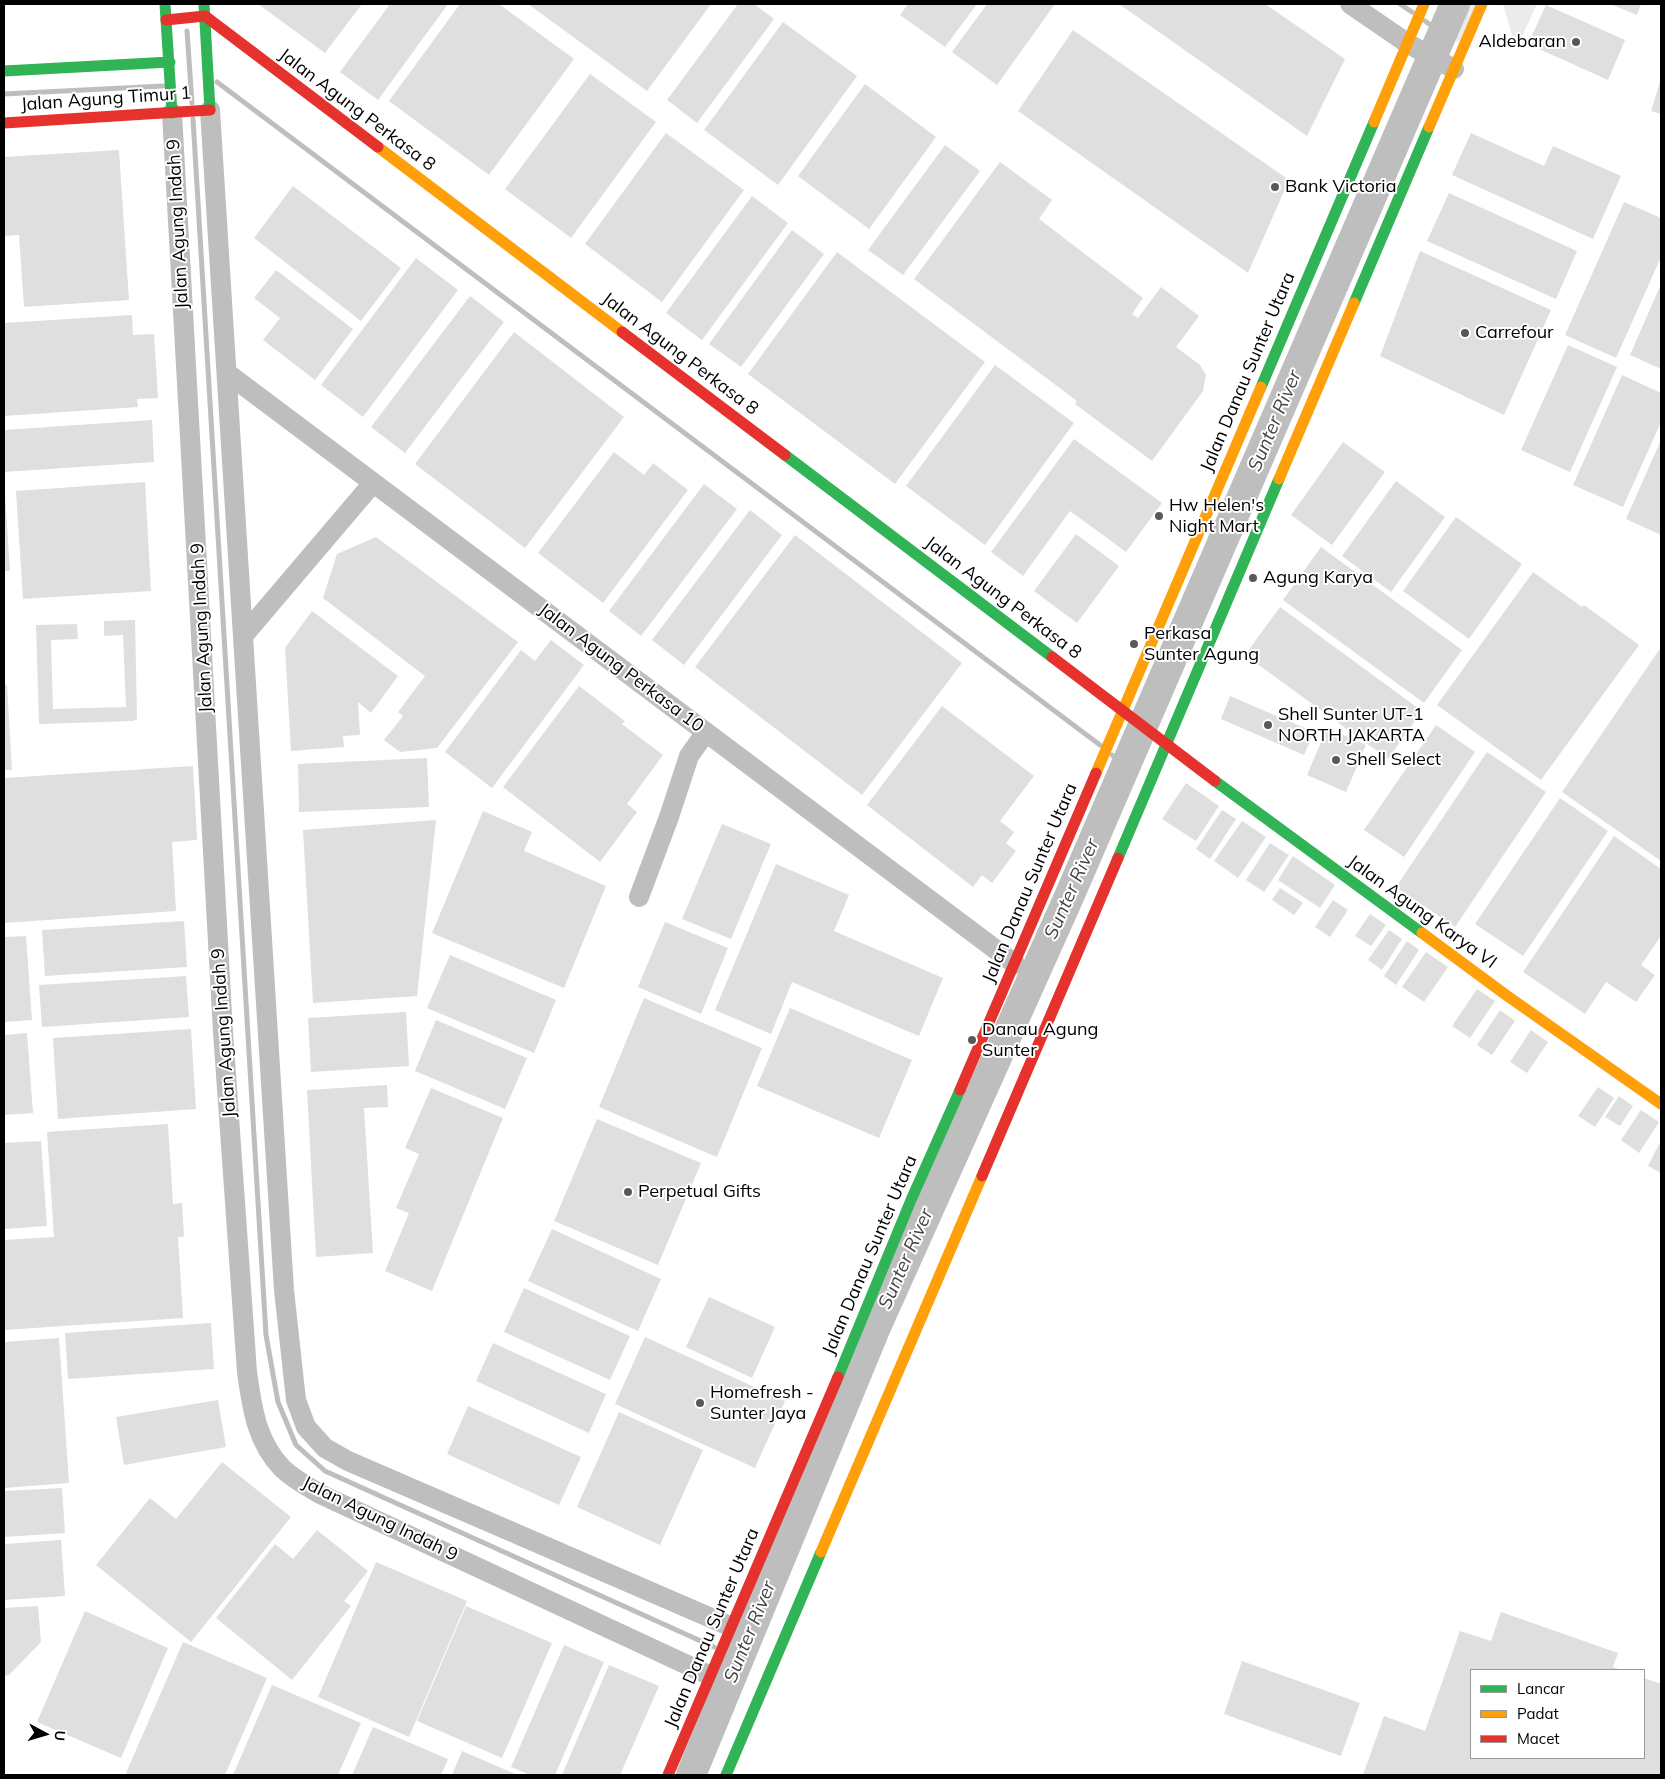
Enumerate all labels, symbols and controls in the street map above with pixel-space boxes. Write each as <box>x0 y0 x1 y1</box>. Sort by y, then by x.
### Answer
place label: Aldebaran <box>1479 31 1566 53</box>
marker: Aldebaran <box>1570 36 1582 48</box>
street label: Jalan Agung Perkasa 8 <box>274 44 440 176</box>
street label: Jalan Agung Timur 1 <box>20 82 192 116</box>
street label: Jalan Agung Indah 9 <box>163 138 193 310</box>
place label: Bank Victoria <box>1285 176 1396 198</box>
marker: Bank Victoria <box>1269 181 1281 193</box>
street label: Jalan Danau Sunter Utara <box>1196 269 1300 475</box>
street label: Jalan Agung Perkasa 8 <box>597 288 763 420</box>
place label: Carrefour <box>1475 322 1554 344</box>
marker: Carrefour <box>1459 327 1471 339</box>
water label: Sunter River <box>1243 367 1307 475</box>
place label: Hw Helen's Night Mart <box>1169 495 1264 538</box>
marker: Hw Helen's Night Mart <box>1153 510 1165 522</box>
street label: Jalan Agung Perkasa 8 <box>920 532 1086 664</box>
street label: Jalan Agung Indah 9 <box>187 542 217 714</box>
place label: Agung Karya <box>1263 567 1373 589</box>
marker: Agung Karya <box>1247 572 1259 584</box>
street label: Jalan Agung Perkasa 10 <box>534 599 708 737</box>
place label: Perkasa Sunter Agung <box>1144 623 1259 666</box>
marker: Perkasa Sunter Agung <box>1128 638 1140 650</box>
place label: Shell Sunter UT-1 NORTH JAKARTA <box>1278 704 1425 746</box>
marker: Shell Sunter UT-1 NORTH JAKARTA <box>1262 719 1274 731</box>
place label: Shell Select <box>1346 749 1441 771</box>
marker: Shell Select <box>1330 754 1342 766</box>
street label: Jalan Danau Sunter Utara <box>978 780 1082 986</box>
water label: Sunter River <box>1040 835 1104 943</box>
street label: Jalan Agung Karya VI <box>1343 851 1501 973</box>
street label: Jalan Agung Indah 9 <box>207 947 241 1119</box>
place label: Danau Agung Sunter <box>982 1019 1098 1062</box>
marker: Danau Agung Sunter <box>966 1034 978 1046</box>
street label: Jalan Danau Sunter Utara <box>818 1152 922 1358</box>
place label: Perpetual Gifts <box>638 1181 761 1203</box>
marker: Perpetual Gifts <box>622 1186 634 1198</box>
water label: Sunter River <box>874 1205 938 1313</box>
place label: Homefresh - Sunter Jaya <box>710 1382 814 1425</box>
marker: Homefresh - Sunter Jaya <box>694 1397 706 1409</box>
street label: Jalan Agung Indah 9 <box>299 1472 461 1566</box>
street label: Jalan Danau Sunter Utara <box>660 1525 764 1731</box>
water label: Sunter River <box>719 1578 781 1686</box>
legend <box>1470 1669 1645 1759</box>
text: Lancar <box>1517 1679 1565 1698</box>
text: Padat <box>1517 1704 1559 1723</box>
north arrow <box>20 1709 70 1759</box>
text: U <box>50 1729 69 1742</box>
text: Macet <box>1517 1729 1560 1748</box>

